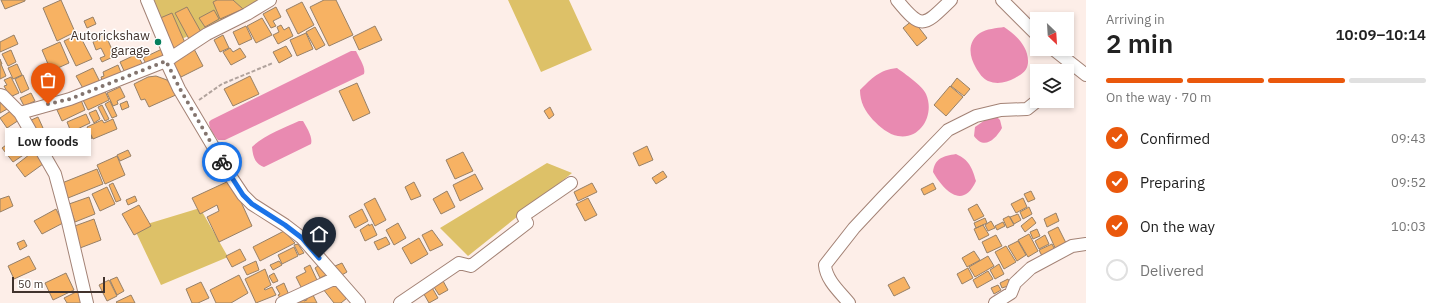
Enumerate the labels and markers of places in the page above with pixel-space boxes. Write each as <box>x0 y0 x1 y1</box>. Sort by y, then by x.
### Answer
place label: Autorickshaw garage <box>71 27 150 59</box>
marker: Autorickshaw garage <box>153 37 163 47</box>
pin <box>31 63 65 104</box>
callout: Low foods <box>5 128 91 156</box>
pin <box>302 217 336 258</box>

